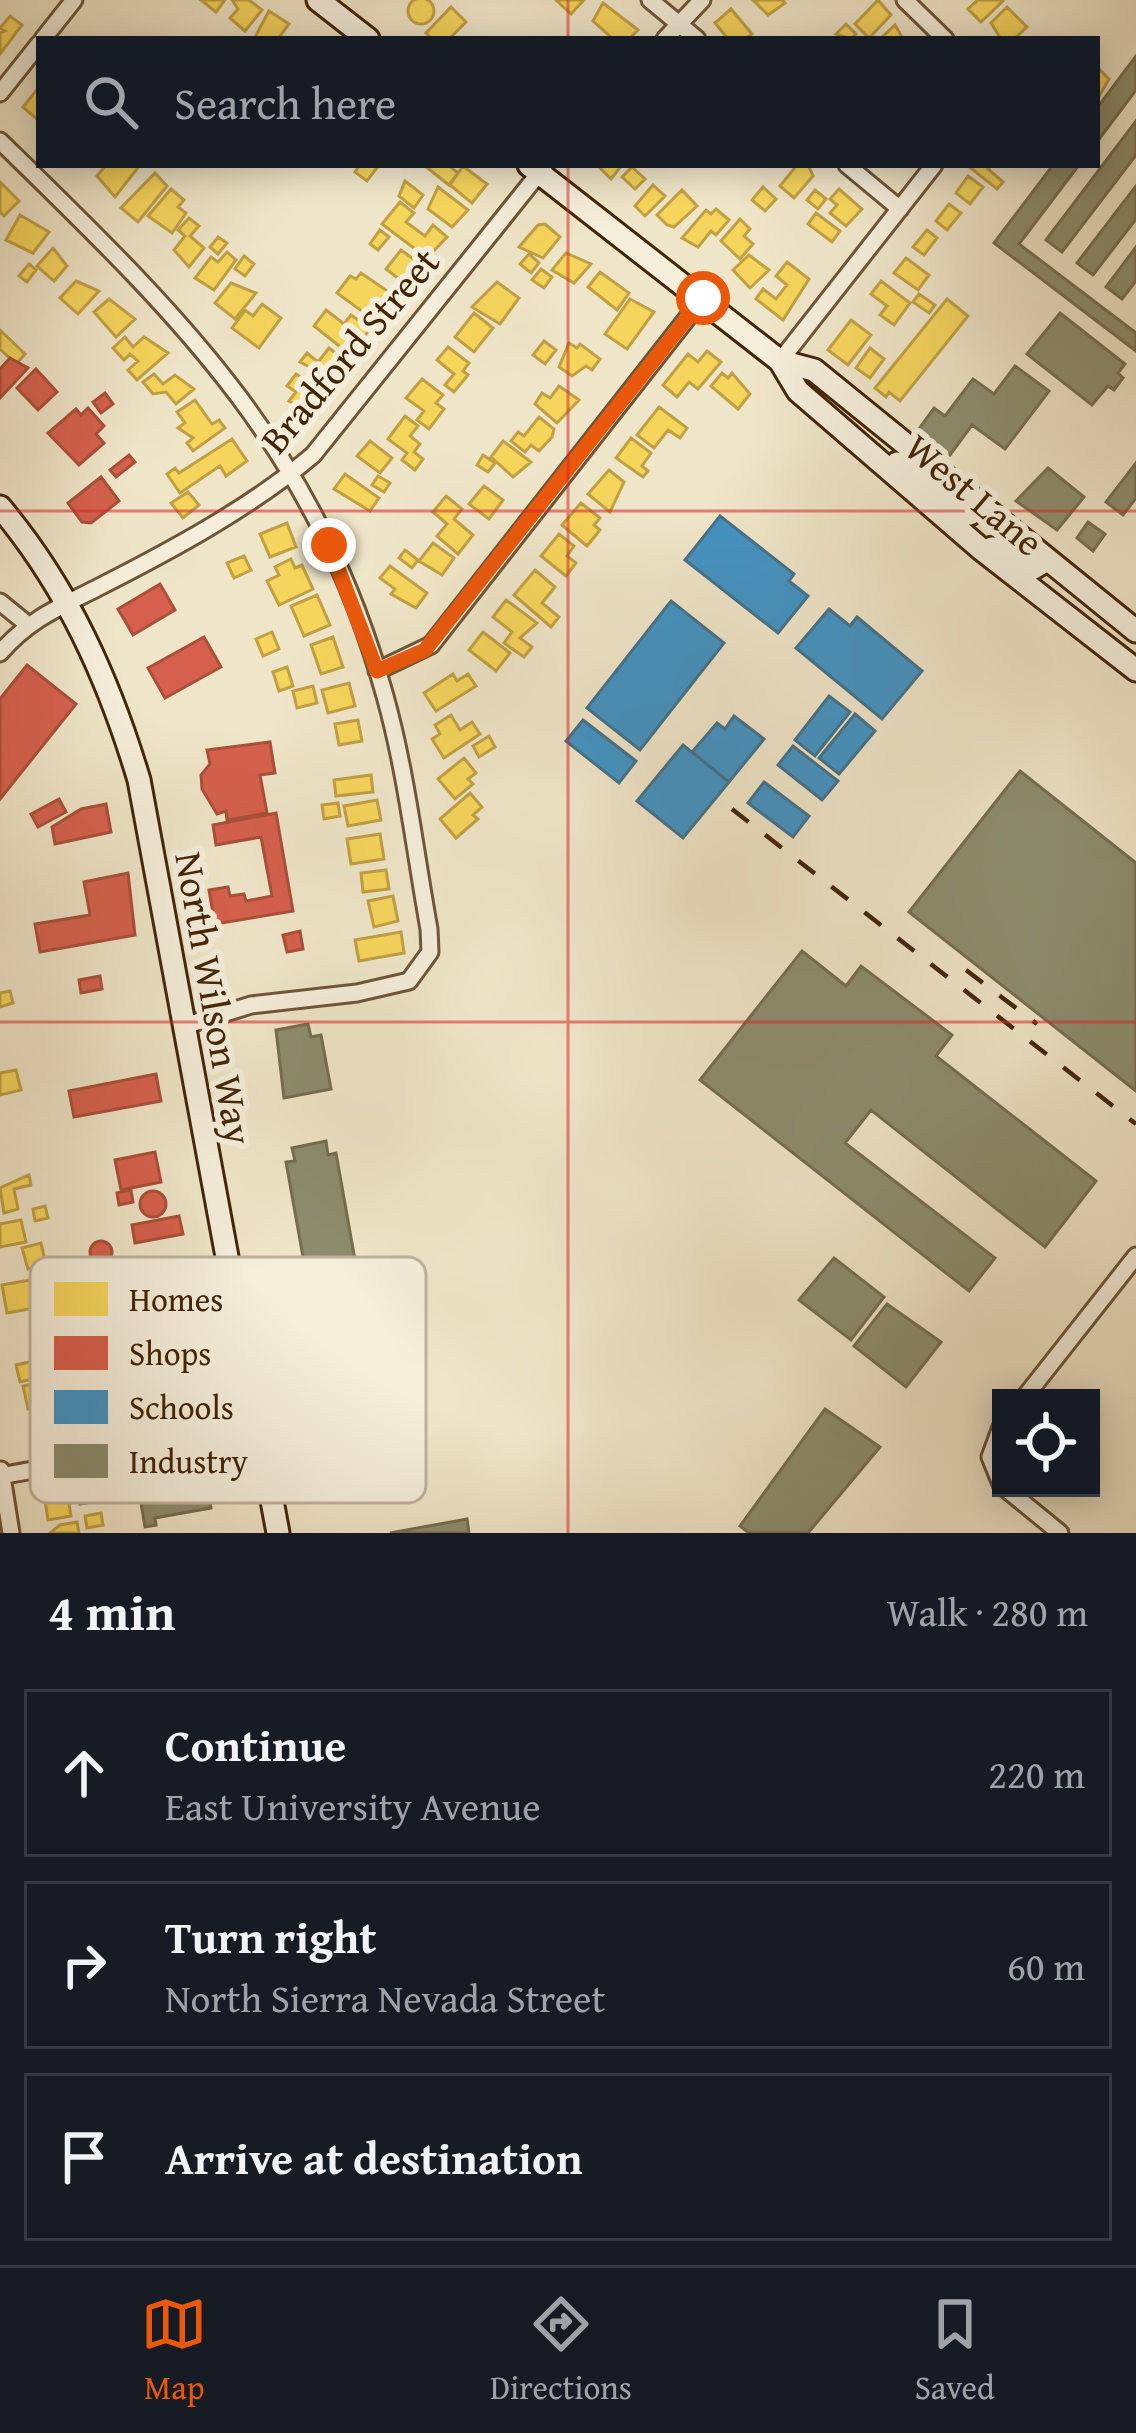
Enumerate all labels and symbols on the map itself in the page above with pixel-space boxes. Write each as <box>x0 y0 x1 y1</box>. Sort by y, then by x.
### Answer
street label: Bradford Street <box>246 235 452 465</box>
route start <box>676 271 730 325</box>
street label: West Lane <box>893 419 1057 569</box>
route end <box>302 518 356 572</box>
street label: North Wilson Way <box>161 847 269 1149</box>
legend <box>30 1257 426 1503</box>
text: Homes <box>129 1275 223 1323</box>
text: Shops <box>129 1329 211 1377</box>
text: Schools <box>129 1383 234 1431</box>
text: Industry <box>129 1437 248 1485</box>

